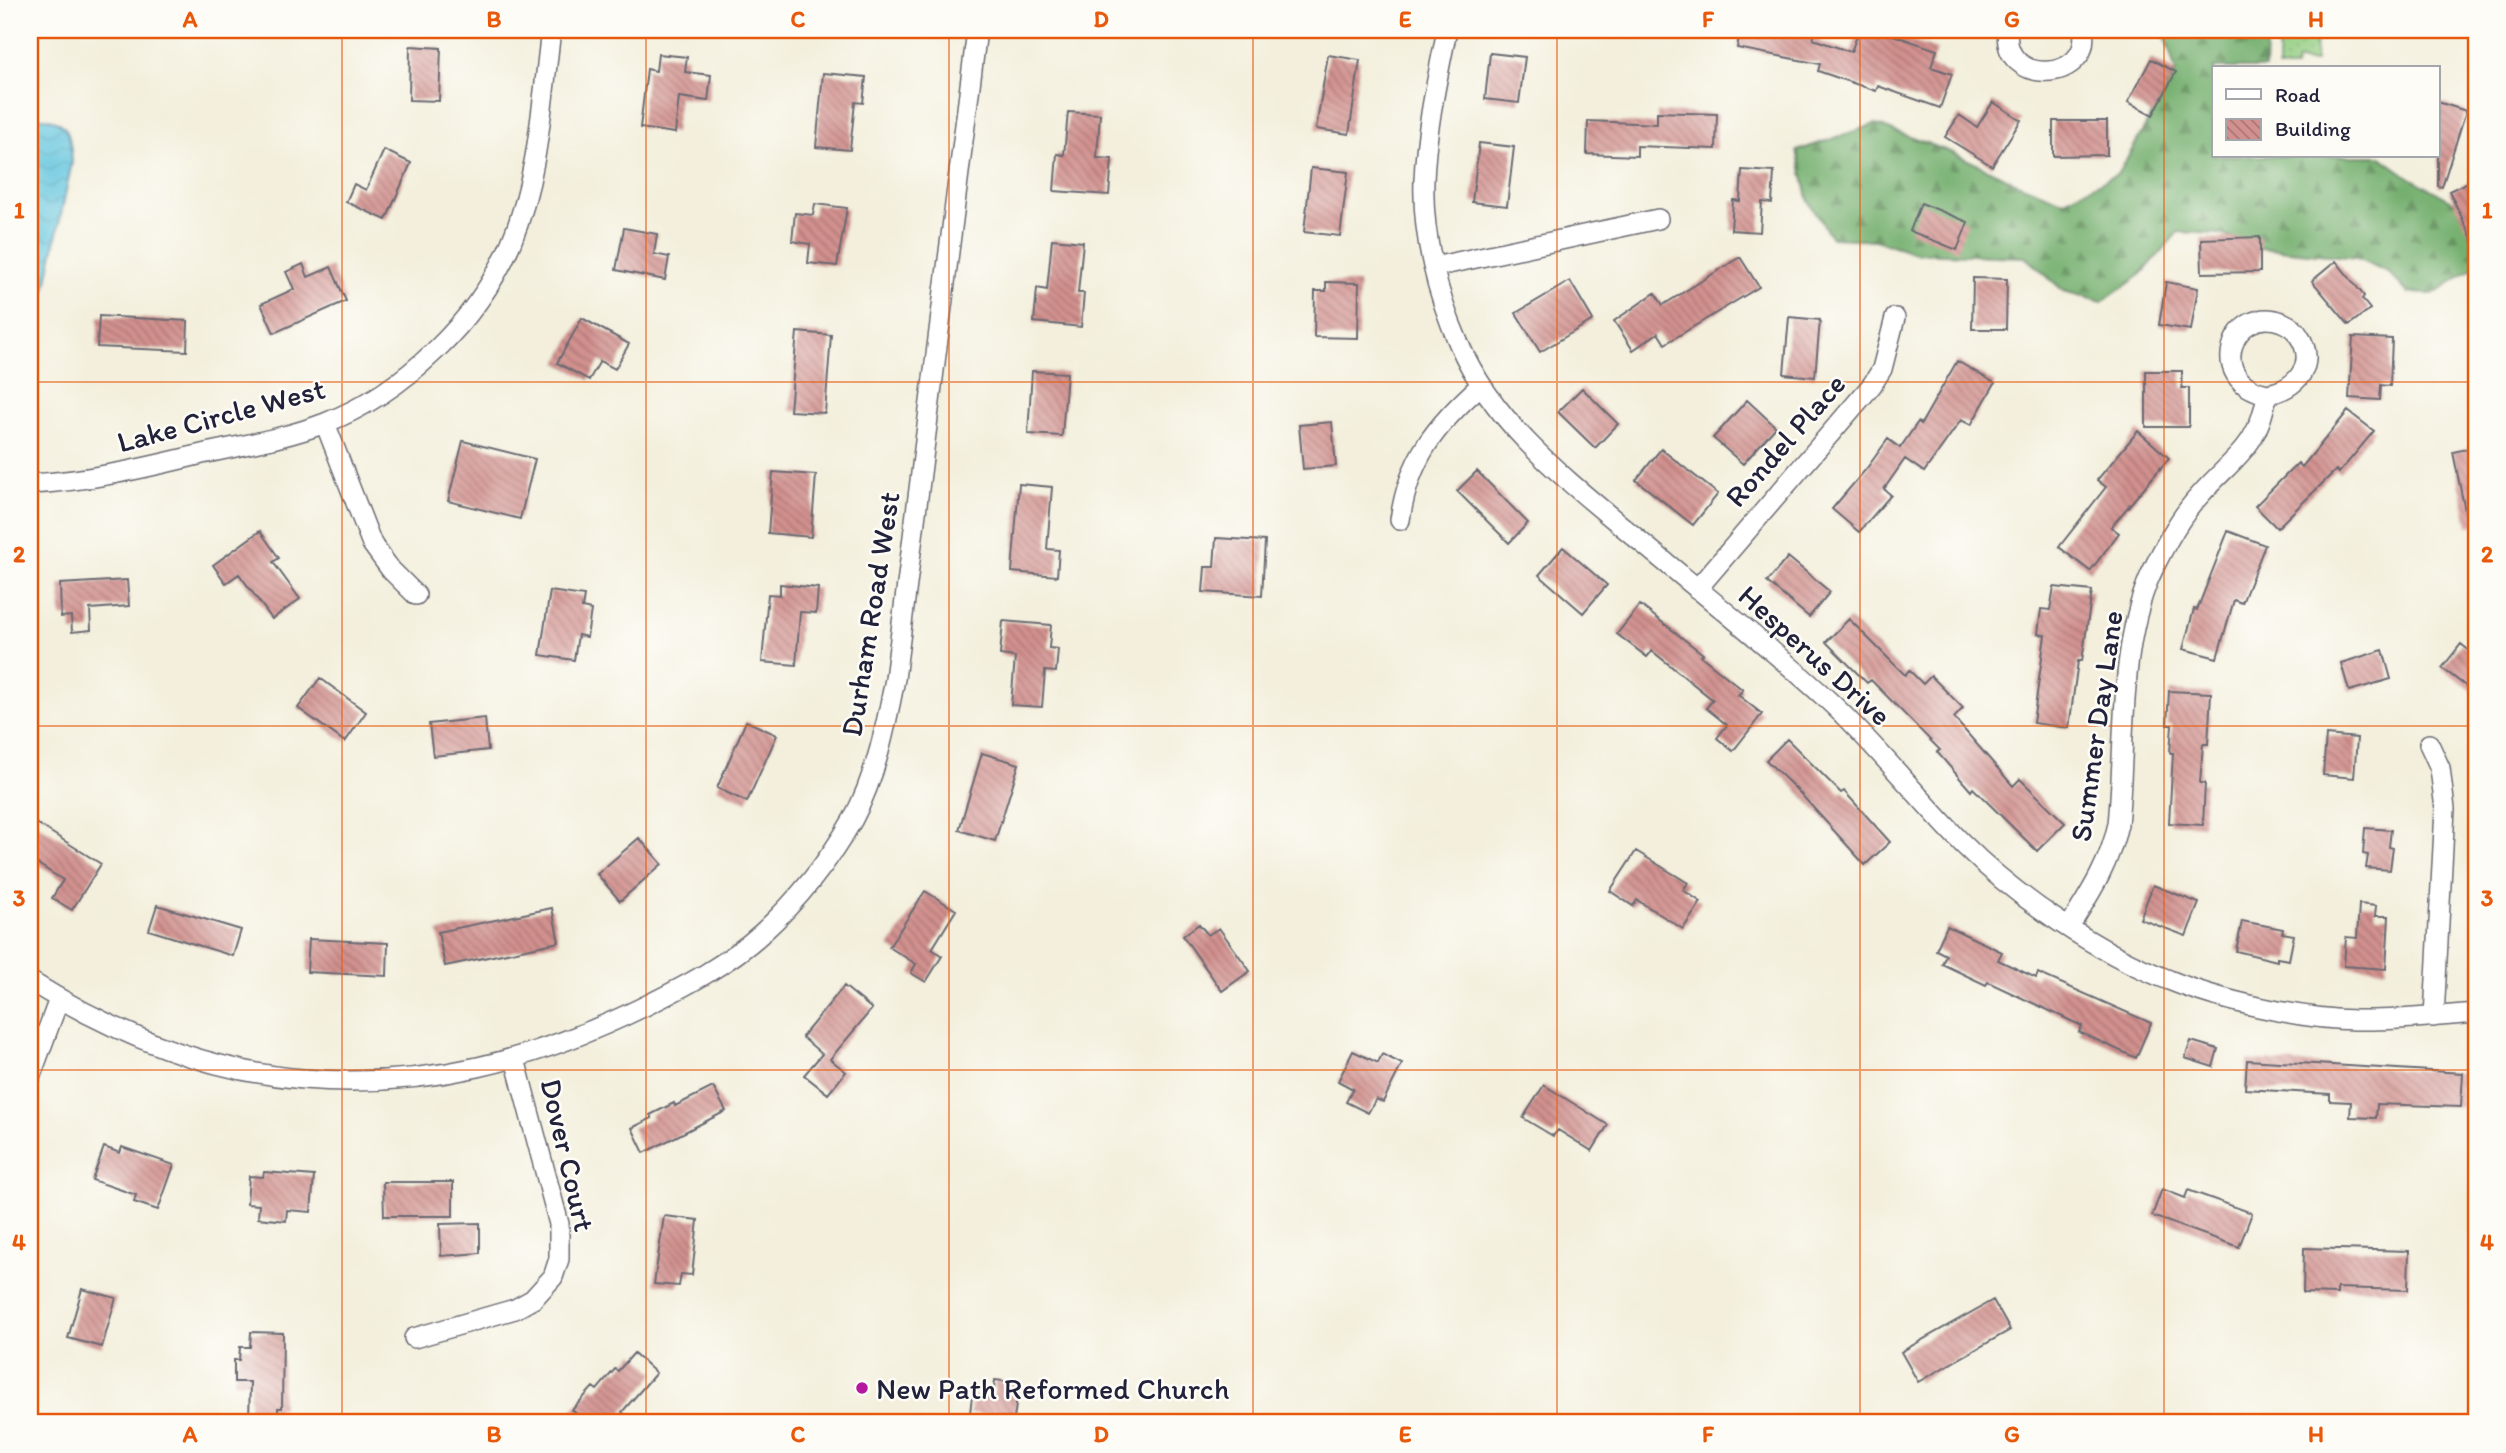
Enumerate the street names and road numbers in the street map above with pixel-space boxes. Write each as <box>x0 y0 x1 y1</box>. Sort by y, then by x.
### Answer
street label: Rondel Place <box>1717 366 1853 514</box>
street label: Lake Circle West <box>113 369 329 461</box>
street label: Durham Road West <box>832 489 908 739</box>
street label: Hesperus Drive <box>1731 577 1899 733</box>
street label: Summer Day Lane <box>2061 608 2131 844</box>
street label: Dover Court <box>532 1075 604 1235</box>

